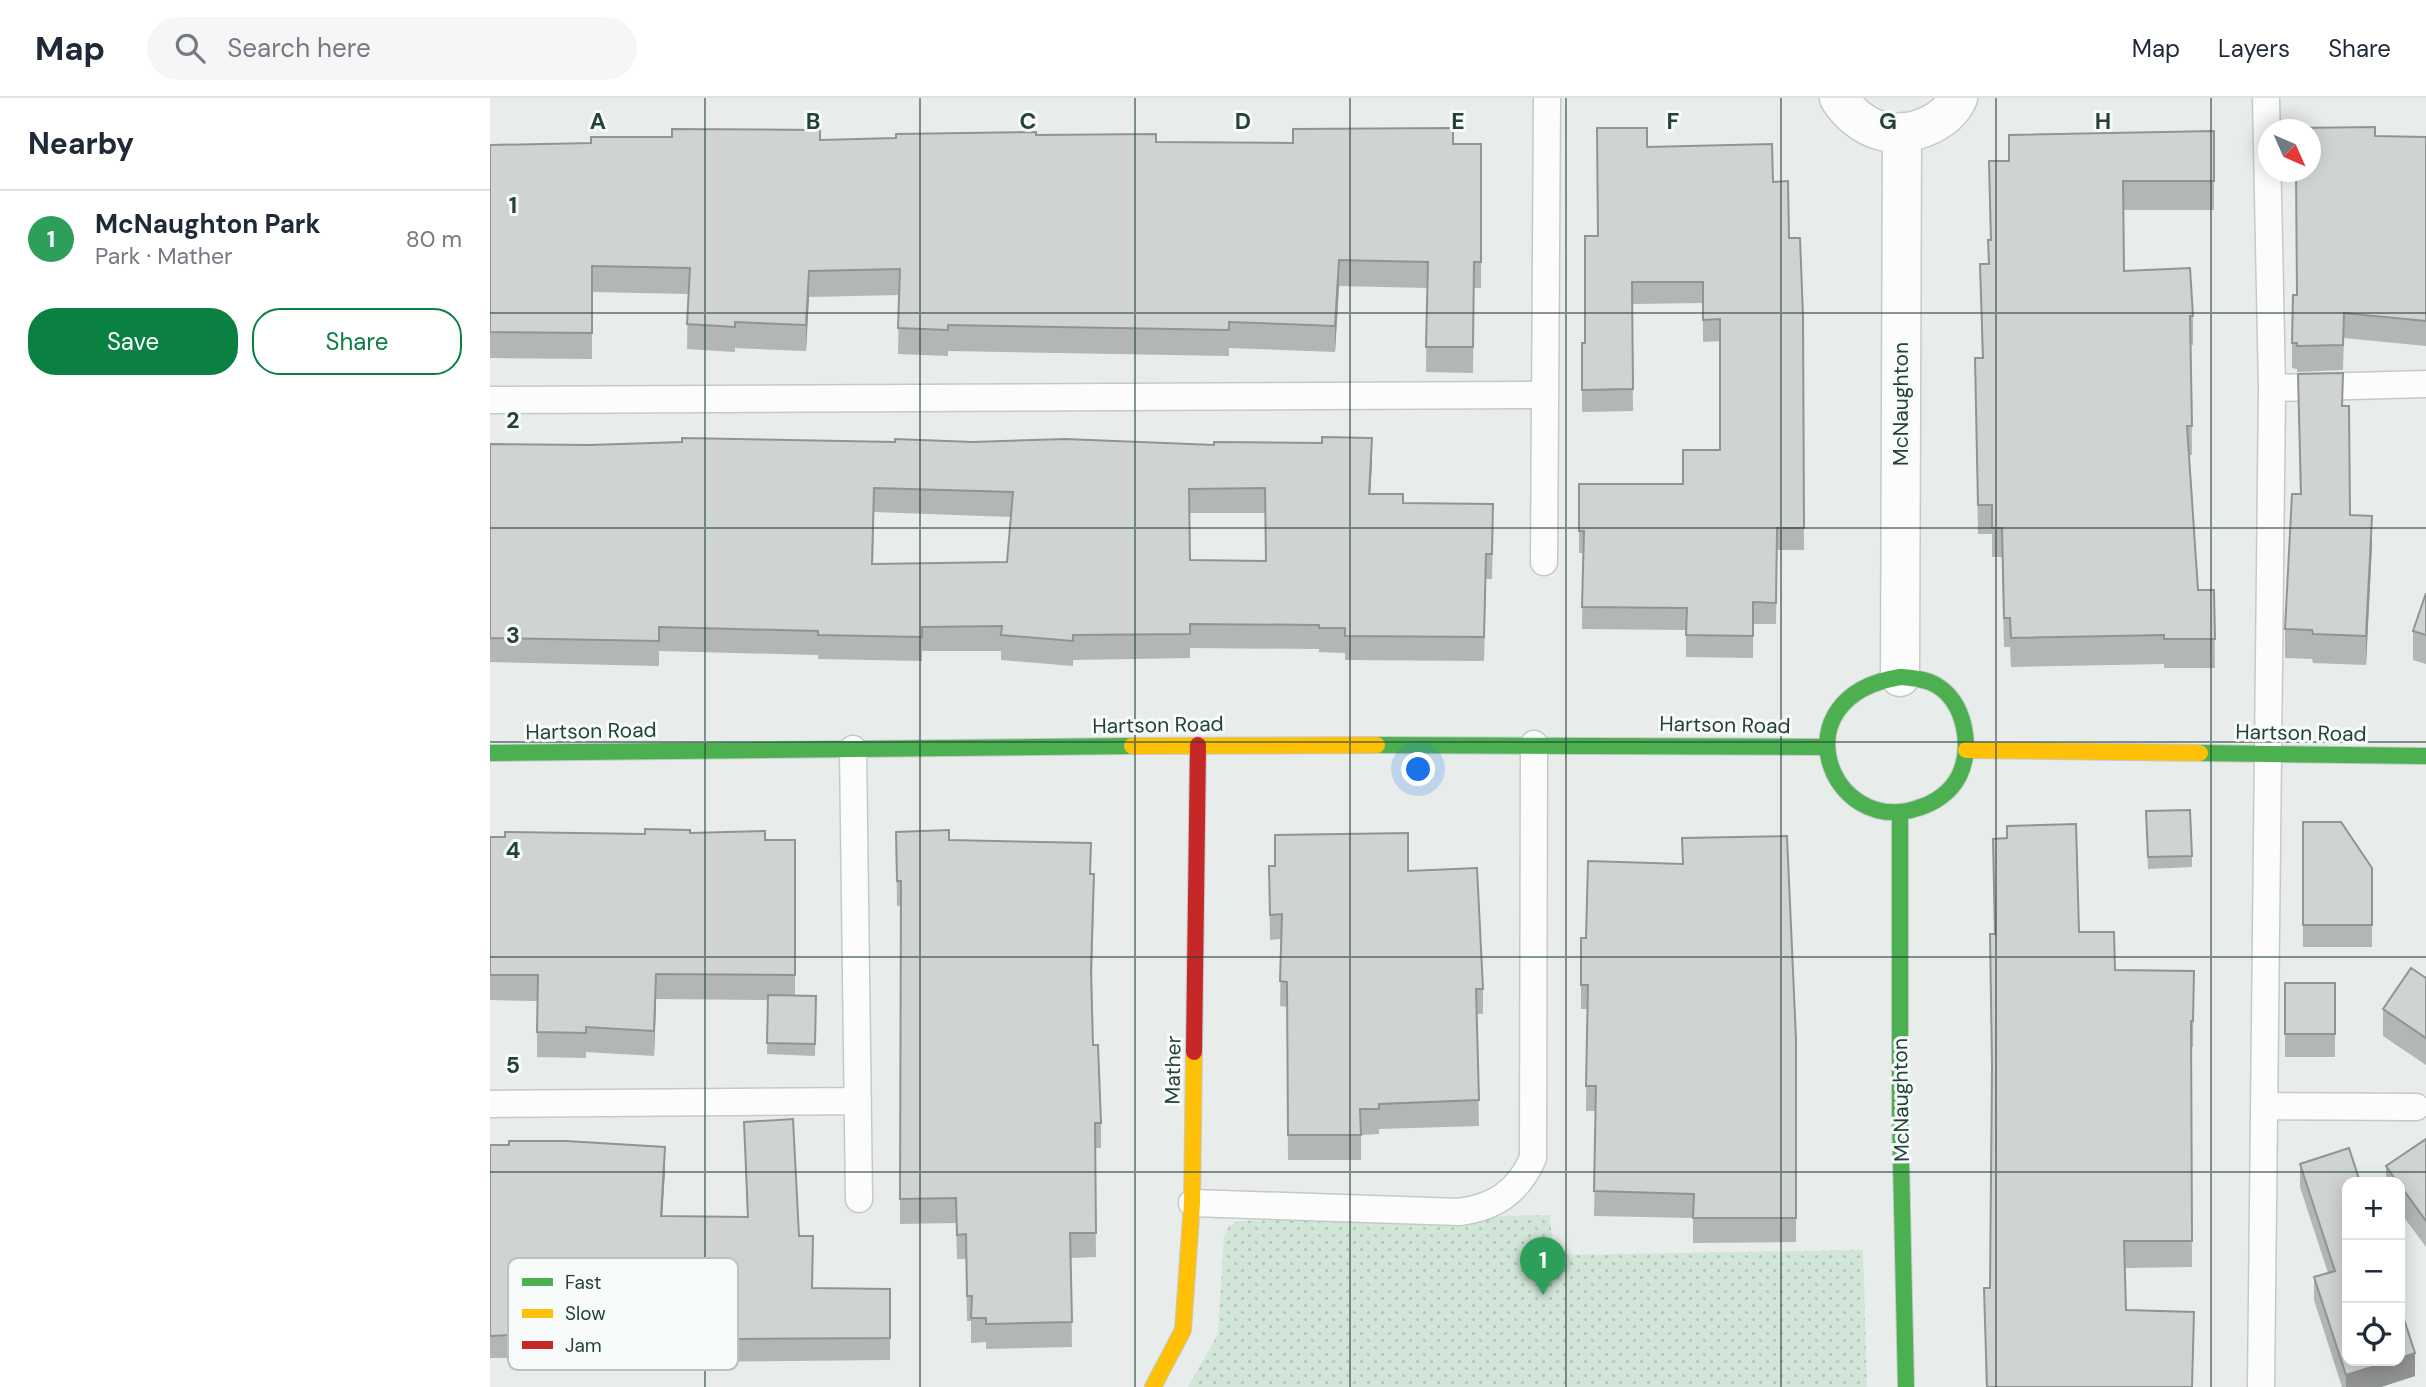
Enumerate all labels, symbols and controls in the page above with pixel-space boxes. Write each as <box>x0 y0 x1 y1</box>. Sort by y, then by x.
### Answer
search box <box>147 17 637 80</box>
text: Map <box>35 27 105 70</box>
icon: search <box>171 29 209 67</box>
text: Search here <box>227 31 371 65</box>
text: Map <box>2132 33 2180 64</box>
text: Layers <box>2218 33 2290 64</box>
text: Share <box>2328 33 2391 64</box>
text: A <box>590 106 606 136</box>
text: B <box>806 106 820 136</box>
text: C <box>1020 106 1036 136</box>
text: D <box>1235 106 1251 136</box>
text: E <box>1451 106 1465 136</box>
text: F <box>1667 106 1680 136</box>
text: G <box>1879 106 1897 136</box>
text: H <box>2095 106 2111 136</box>
north arrow <box>2258 119 2321 182</box>
text: Nearby <box>28 124 134 163</box>
text: 1 <box>509 190 517 220</box>
text: McNaughton Park <box>95 207 321 241</box>
text: 1 <box>47 224 55 254</box>
text: 80 m <box>406 224 462 254</box>
text: Park · Mather <box>95 241 233 271</box>
button: Save <box>28 308 238 375</box>
button: Share <box>252 308 462 375</box>
street label: McNaughton <box>1887 342 1915 466</box>
text: 2 <box>506 405 520 435</box>
text: 3 <box>506 620 520 650</box>
street label: Hartson Road <box>1092 710 1224 740</box>
street label: Hartson Road <box>1659 710 1791 740</box>
street label: Hartson Road <box>525 716 657 746</box>
street label: Hartson Road <box>2235 718 2367 748</box>
your location <box>1401 752 1435 786</box>
text: 4 <box>506 835 521 865</box>
street label: Mather <box>1158 1035 1188 1105</box>
street label: McNaughton <box>1886 1038 1916 1162</box>
text: 5 <box>506 1050 520 1080</box>
map controls <box>2342 1177 2405 1366</box>
button: + <box>2342 1177 2405 1240</box>
pin: 1 <box>1520 1237 1566 1295</box>
button: − <box>2342 1240 2405 1303</box>
legend <box>508 1258 738 1370</box>
text: Fast <box>565 1270 601 1295</box>
text: Slow <box>565 1301 606 1326</box>
button: locate <box>2342 1303 2405 1366</box>
text: Jam <box>565 1333 602 1358</box>

